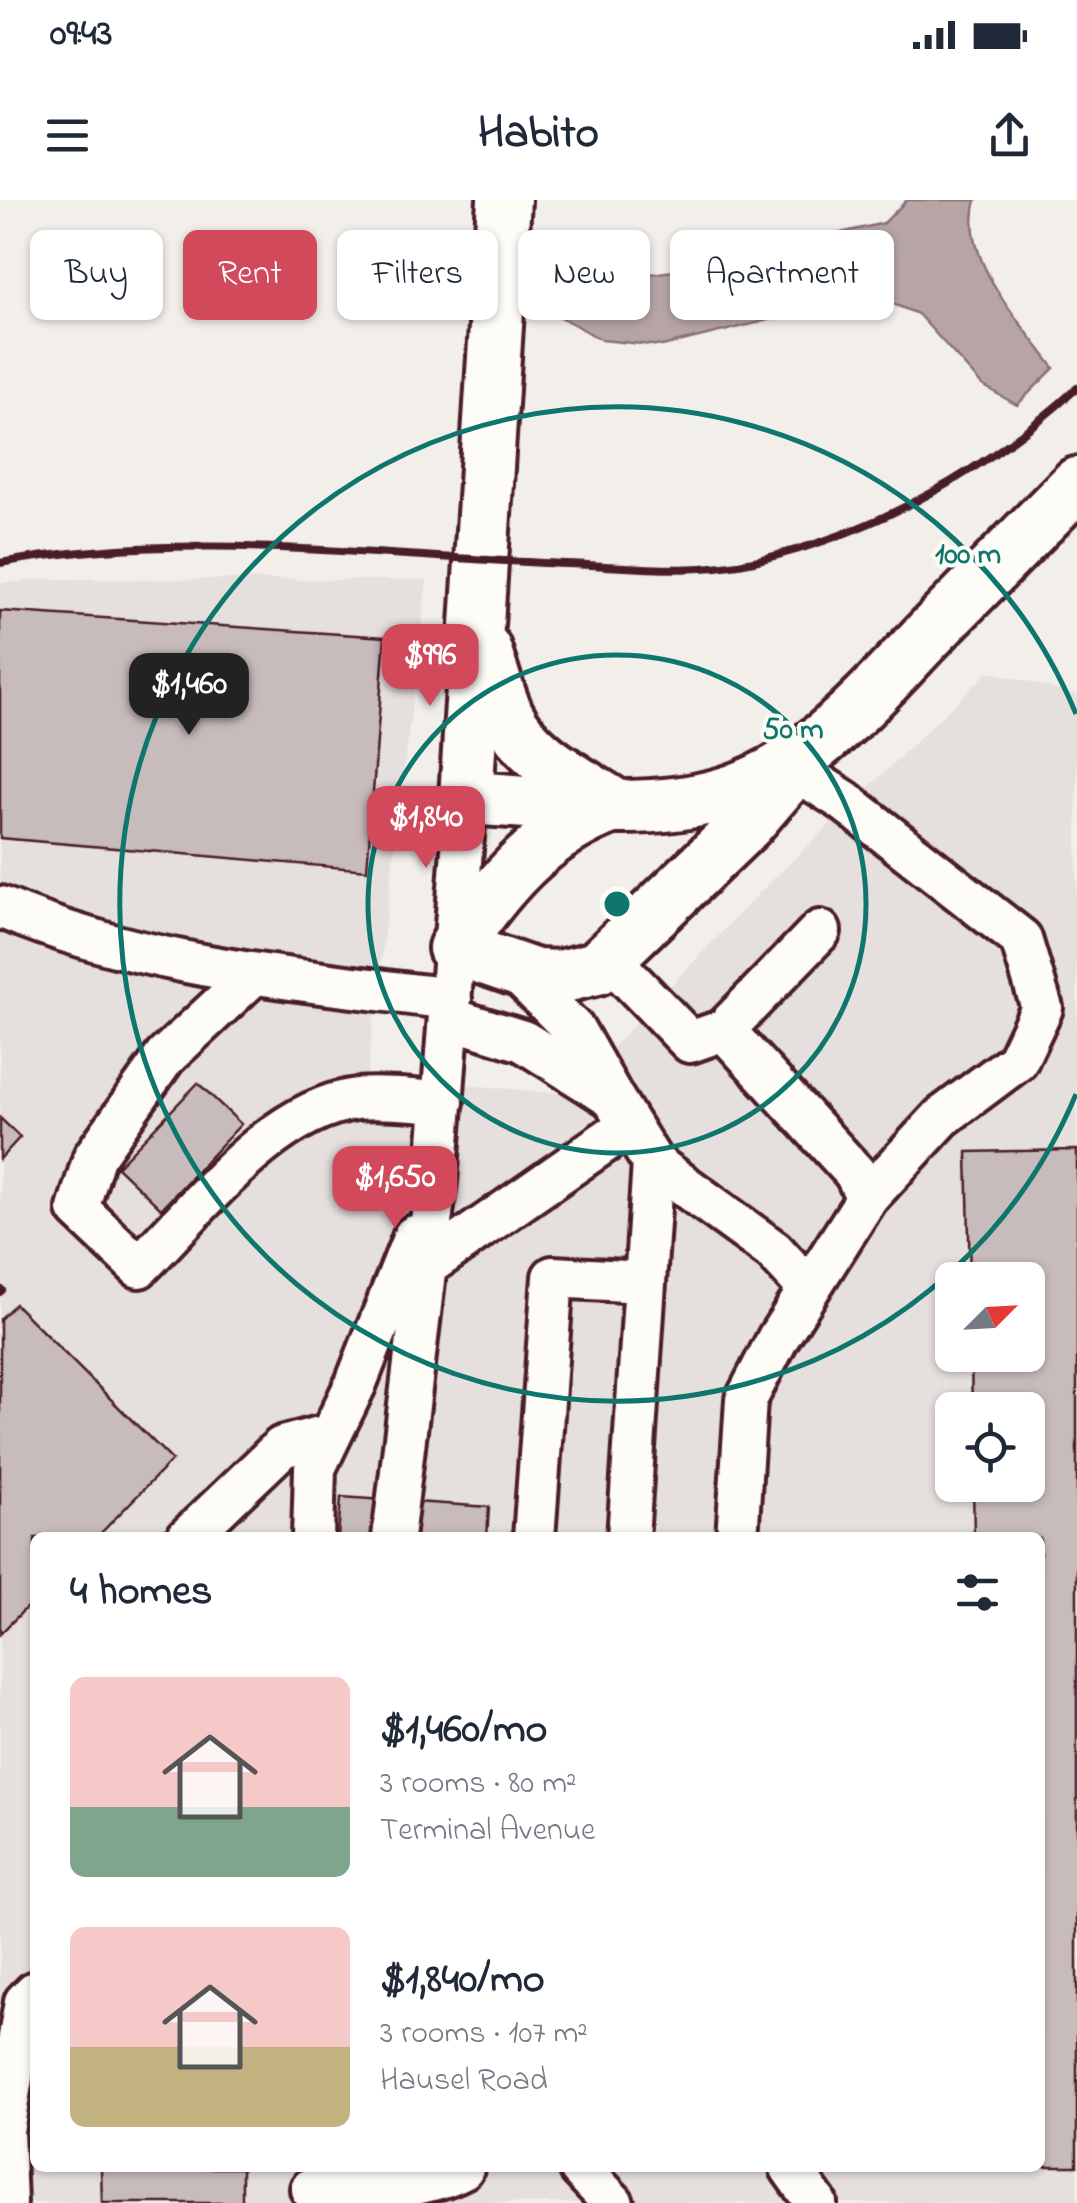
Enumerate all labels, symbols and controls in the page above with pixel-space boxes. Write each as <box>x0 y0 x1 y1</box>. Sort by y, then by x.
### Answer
text: 09:43 <box>50 7 112 63</box>
text: Habito <box>478 102 599 168</box>
icon: menu <box>40 108 95 163</box>
icon: share <box>982 108 1037 163</box>
chip: Buy <box>30 230 163 320</box>
chip: Rent <box>183 230 317 320</box>
chip: Filters <box>337 230 498 320</box>
chip: New <box>518 230 650 320</box>
chip: Apartment <box>670 230 894 320</box>
text: 100 m <box>935 534 1001 578</box>
pin: $996 <box>371 624 489 709</box>
text: $996 <box>404 633 456 680</box>
pin: $1,460 <box>108 653 270 738</box>
text: $1,460 <box>151 662 227 709</box>
text: 50 m <box>763 709 823 753</box>
pin: $1,840 <box>345 786 507 871</box>
text: $1,840 <box>389 795 463 842</box>
centre of rings <box>599 886 635 922</box>
pin: $1,650 <box>314 1146 476 1231</box>
text: $1,650 <box>354 1155 436 1202</box>
north arrow <box>935 1262 1045 1372</box>
map controls <box>935 1262 1045 1502</box>
button: locate <box>935 1392 1045 1502</box>
text: 4 homes <box>70 1562 212 1623</box>
icon: filters <box>950 1565 1005 1620</box>
text: $1,460/mo <box>380 1700 547 1761</box>
icon: home <box>150 1717 270 1837</box>
text: 3 rooms · 80 m² <box>380 1761 577 1808</box>
text: Terminal Avenue <box>380 1808 595 1855</box>
text: $1,840/mo <box>380 1950 545 2011</box>
icon: home <box>150 1967 270 2087</box>
text: 3 rooms · 107 m² <box>380 2011 588 2058</box>
text: Hausel Road <box>380 2058 548 2105</box>

